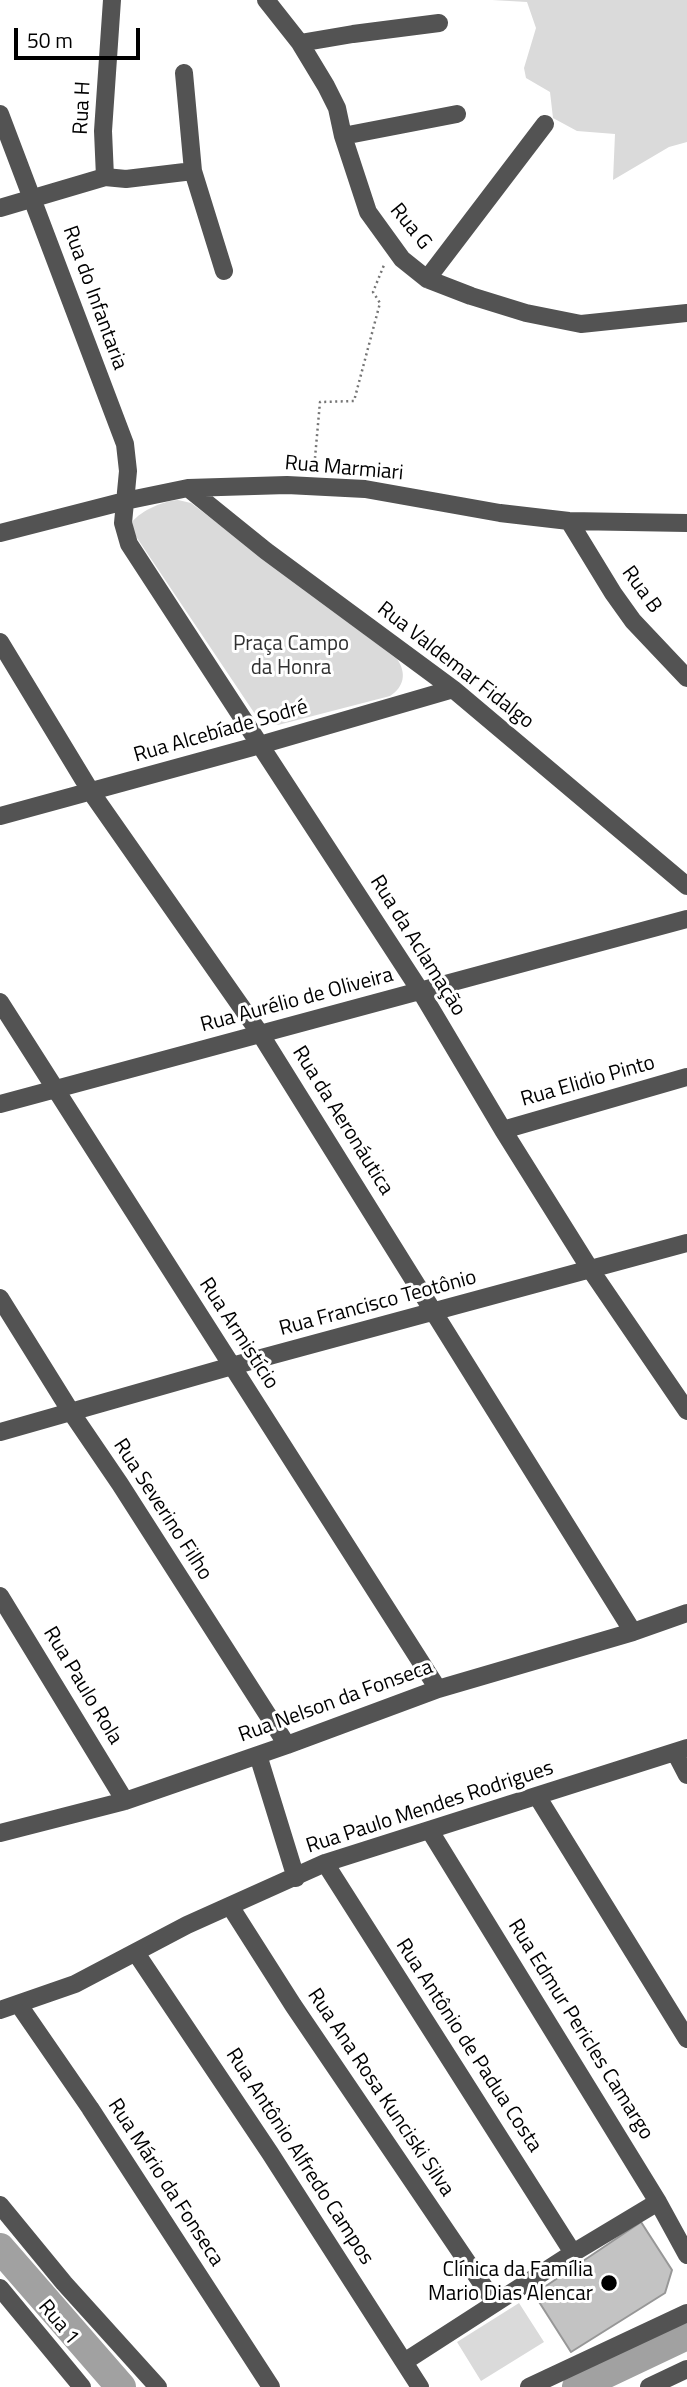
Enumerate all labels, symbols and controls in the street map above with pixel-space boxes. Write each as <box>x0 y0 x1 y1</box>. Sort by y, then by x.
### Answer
scale bar <box>18 14 144 58</box>
text: 50 m <box>27 24 73 56</box>
street label: Rua H <box>69 81 97 135</box>
street label: Rua G <box>384 199 436 255</box>
street label: Rua do Infantaria <box>56 223 132 373</box>
street label: Rua Marmiari <box>284 451 404 487</box>
street label: Rua B <box>615 562 667 618</box>
street label: Rua Valdemar Fidalgo <box>372 597 538 735</box>
park label: Praça Campo da Honra <box>233 632 349 682</box>
street label: Rua Alcebíade Sodré <box>131 695 311 769</box>
street label: Rua da Aclamação <box>364 871 470 1021</box>
street label: Rua Aurélio de Oliveira <box>198 963 396 1039</box>
street label: Rua da Aeronáutica <box>286 1042 398 1200</box>
street label: Rua Elidio Pinto <box>518 1051 658 1113</box>
street label: Rua Francisco Teotônio <box>277 1266 479 1342</box>
street label: Rua Armistício <box>193 1274 283 1394</box>
street label: Rua Severino Filho <box>107 1435 217 1585</box>
street label: Rua Paulo Rola <box>37 1623 127 1749</box>
street label: Rua Nelson da Fonseca <box>235 1655 437 1749</box>
street label: Rua Paulo Mendes Rodrigues <box>303 1756 557 1860</box>
street label: Rua Edmur Pericles Camargo <box>502 1915 658 2145</box>
street label: Rua Antônio de Padua Costa <box>389 1935 547 2157</box>
street label: Rua Ana Rosa Kunciski Silva <box>301 1984 459 2202</box>
street label: Rua Antônio Alfredo Campos <box>219 2044 379 2270</box>
street label: Rua Mário da Fonseca <box>102 2095 228 2271</box>
place label: Clínica da Família Mario Dias Alencar <box>428 2258 593 2308</box>
marker: Clínica da Família Mario Dias Alencar <box>599 2273 619 2293</box>
street label: Rua 1 <box>32 2295 84 2351</box>

